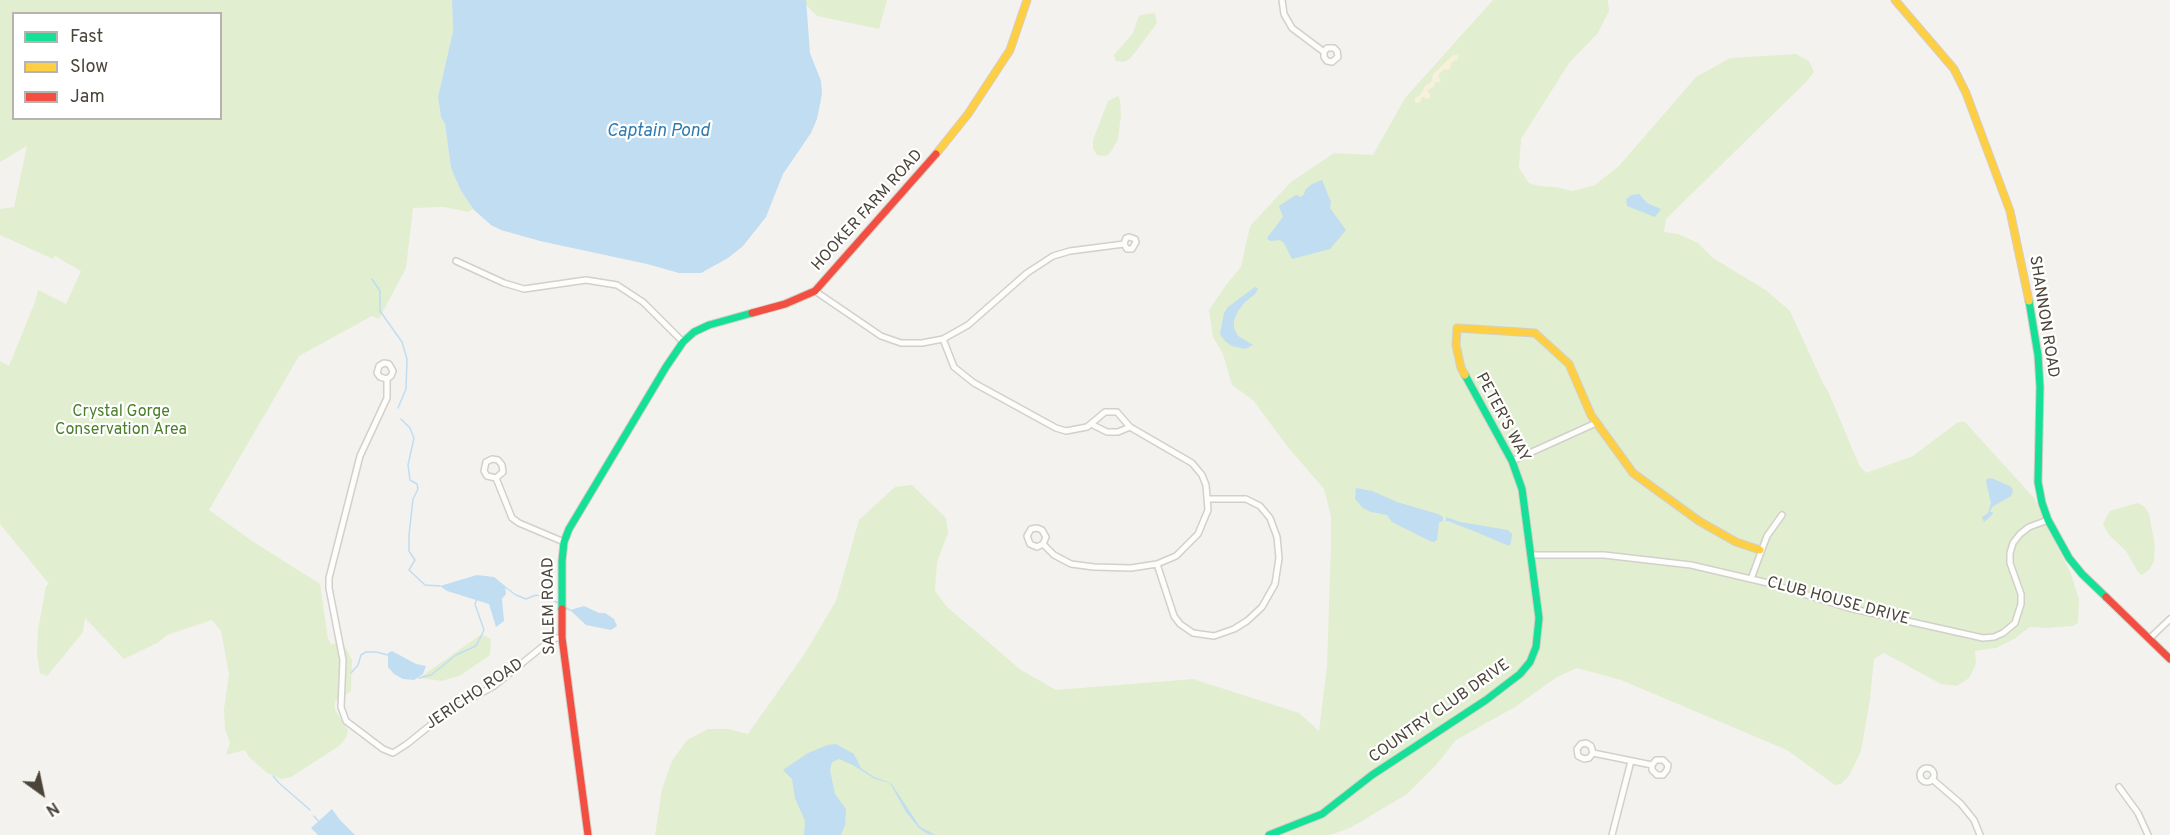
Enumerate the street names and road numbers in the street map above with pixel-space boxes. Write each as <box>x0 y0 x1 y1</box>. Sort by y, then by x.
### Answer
street label: HOOKER FARM ROAD <box>808 146 928 276</box>
street label: SHANNON ROAD <box>2024 255 2062 379</box>
street label: PETER'S WAY <box>1470 370 1534 466</box>
street label: SALEM ROAD <box>540 557 560 655</box>
street label: CLUB HOUSE DRIVE <box>1765 574 1911 630</box>
street label: JERICHO ROAD <box>423 655 527 735</box>
street label: COUNTRY CLUB DRIVE <box>1366 656 1514 768</box>

